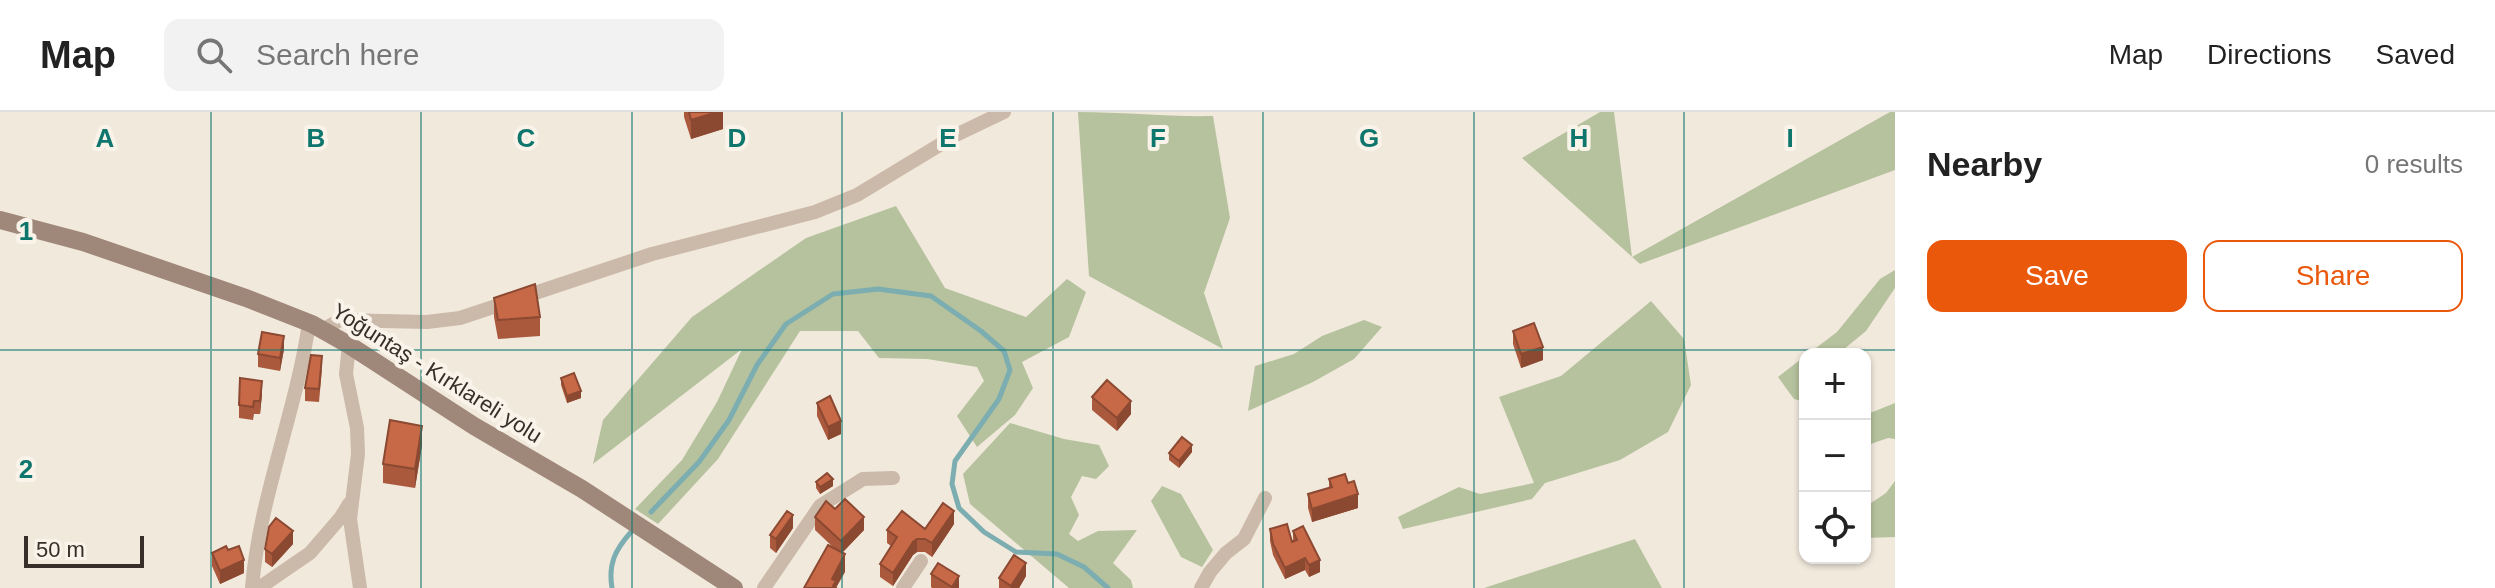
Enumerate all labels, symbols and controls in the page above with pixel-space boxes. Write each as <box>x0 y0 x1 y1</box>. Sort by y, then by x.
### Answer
search box <box>164 19 724 91</box>
icon: search <box>192 33 236 77</box>
text: Map <box>40 34 116 76</box>
text: Search here <box>256 38 419 71</box>
text: Map <box>2109 39 2163 70</box>
text: Directions <box>2207 39 2332 70</box>
text: Saved <box>2376 39 2455 70</box>
text: A <box>96 123 115 153</box>
text: B <box>307 123 325 153</box>
text: C <box>517 123 536 153</box>
text: D <box>728 123 746 153</box>
text: E <box>939 123 957 153</box>
text: F <box>1150 123 1166 153</box>
text: G <box>1359 123 1379 153</box>
text: H <box>1570 123 1588 153</box>
text: I <box>1786 123 1794 153</box>
text: Nearby <box>1927 145 2042 183</box>
text: 0 results <box>2365 149 2463 179</box>
text: 1 <box>19 216 33 246</box>
button: Save <box>1927 240 2187 312</box>
button: Share <box>2203 240 2463 312</box>
street label: Yoğuntaş - Kırklareli yolu <box>328 298 546 448</box>
map controls <box>1799 348 1871 564</box>
button: + <box>1799 348 1871 420</box>
button: − <box>1799 420 1871 492</box>
text: 2 <box>19 454 33 484</box>
button: locate <box>1799 492 1871 564</box>
scale bar <box>24 532 144 568</box>
text: 50 m <box>36 537 85 562</box>

